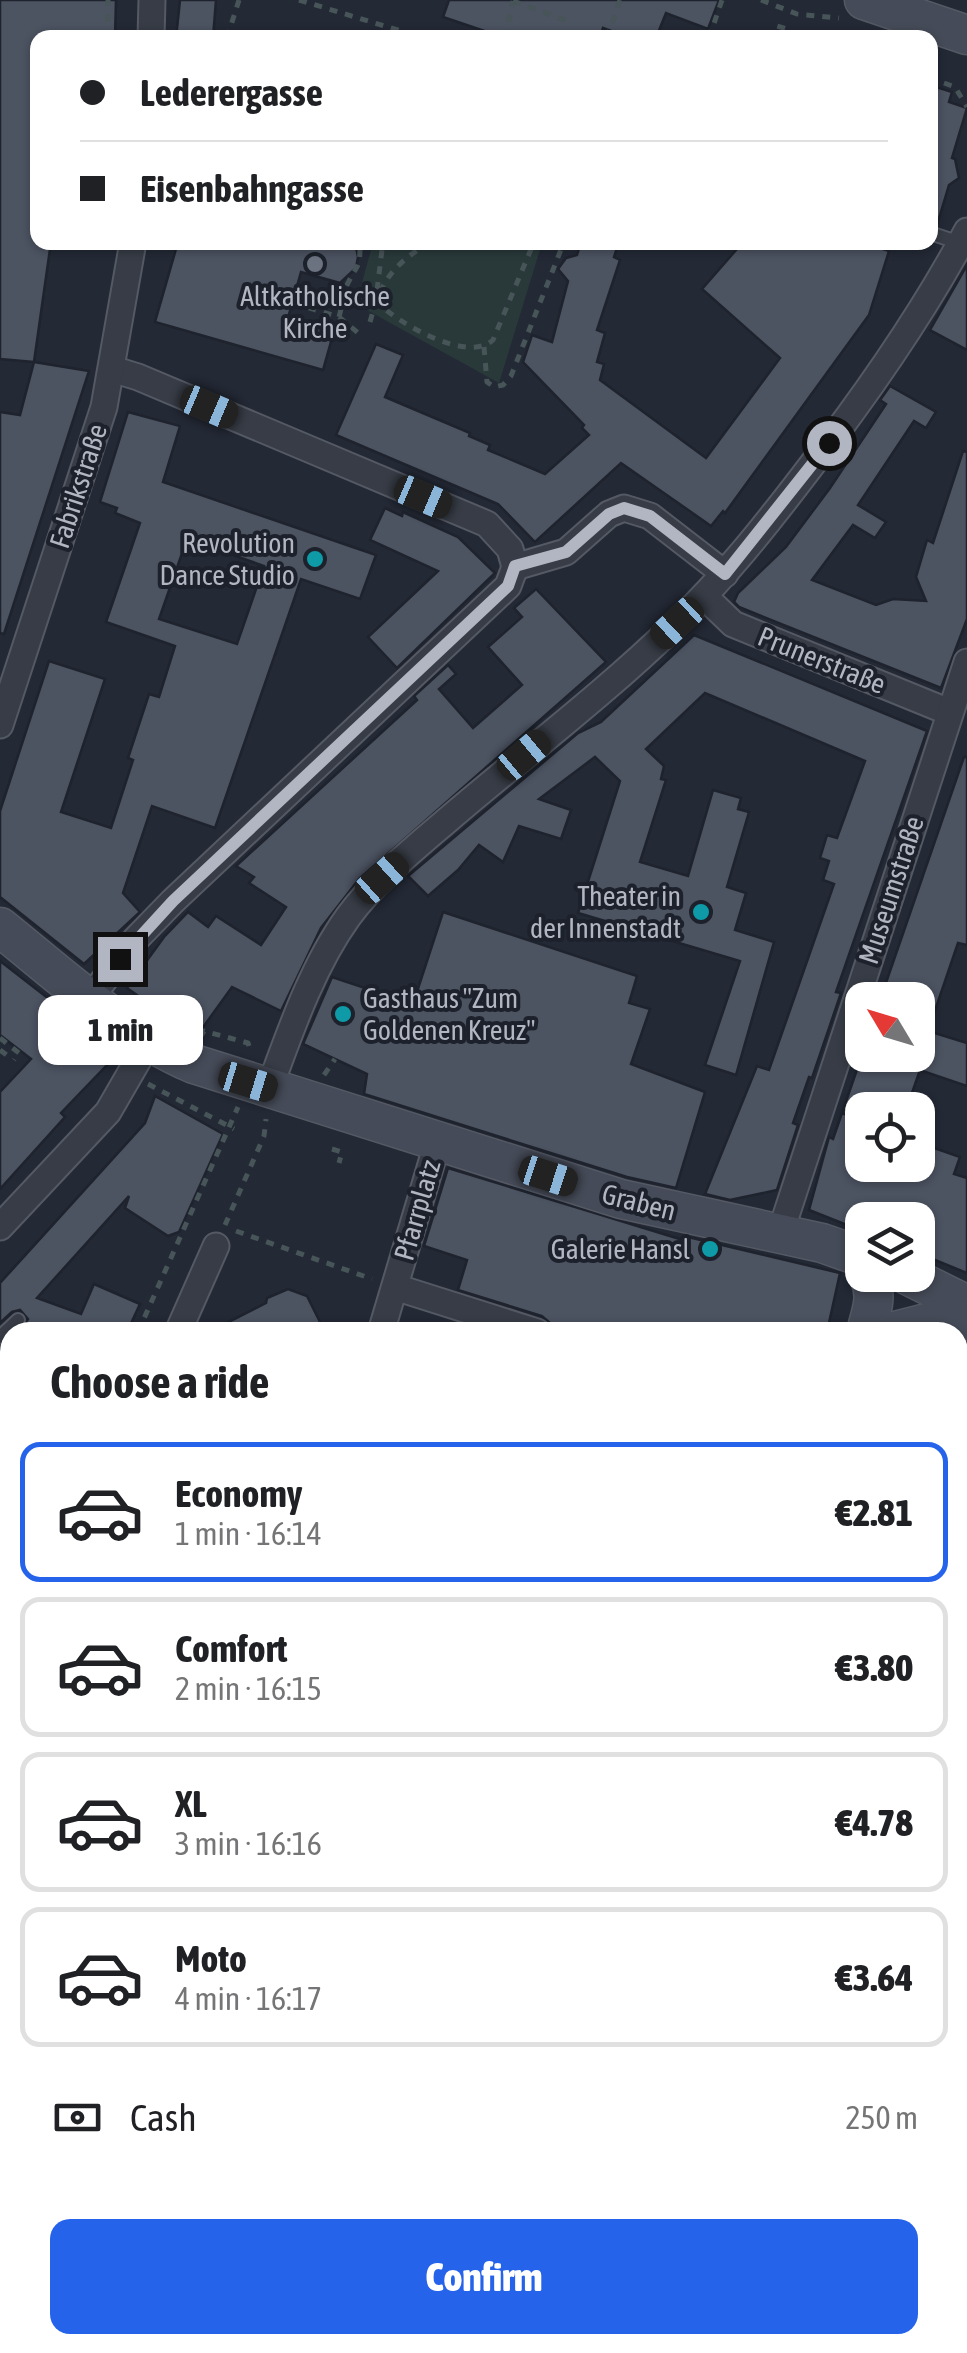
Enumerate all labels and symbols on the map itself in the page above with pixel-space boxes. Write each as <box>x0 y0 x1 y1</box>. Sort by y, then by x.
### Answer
marker: Altkatholische Kirche <box>304 253 326 275</box>
place label: Altkatholische Kirche <box>240 280 390 344</box>
car <box>176 381 242 433</box>
street label: Fabrikstraße <box>43 420 113 552</box>
route start <box>807 421 852 466</box>
car <box>390 471 456 523</box>
place label: Revolution Dance Studio <box>160 527 295 591</box>
marker: Revolution Dance Studio <box>304 548 326 570</box>
car <box>645 592 709 654</box>
street label: Prunerstraße <box>754 620 890 700</box>
car <box>491 724 557 786</box>
street label: Museumstraße <box>852 812 930 968</box>
car <box>350 847 414 909</box>
place label: Theater in der Innenstadt <box>530 880 681 944</box>
marker: Theater in der Innenstadt <box>690 901 712 923</box>
route end <box>98 937 143 982</box>
place label: Gasthaus "Zum Goldenen Kreuz" <box>363 982 535 1046</box>
north arrow <box>845 982 935 1072</box>
callout: 1 min <box>38 994 202 1064</box>
marker: Gasthaus "Zum Goldenen Kreuz" <box>332 1003 354 1025</box>
car <box>215 1059 281 1105</box>
car <box>515 1152 581 1200</box>
street label: Pfarrplatz <box>387 1156 447 1264</box>
street label: Graben <box>599 1177 679 1227</box>
place label: Galerie Hansl <box>551 1233 691 1265</box>
marker: Galerie Hansl <box>699 1238 721 1260</box>

